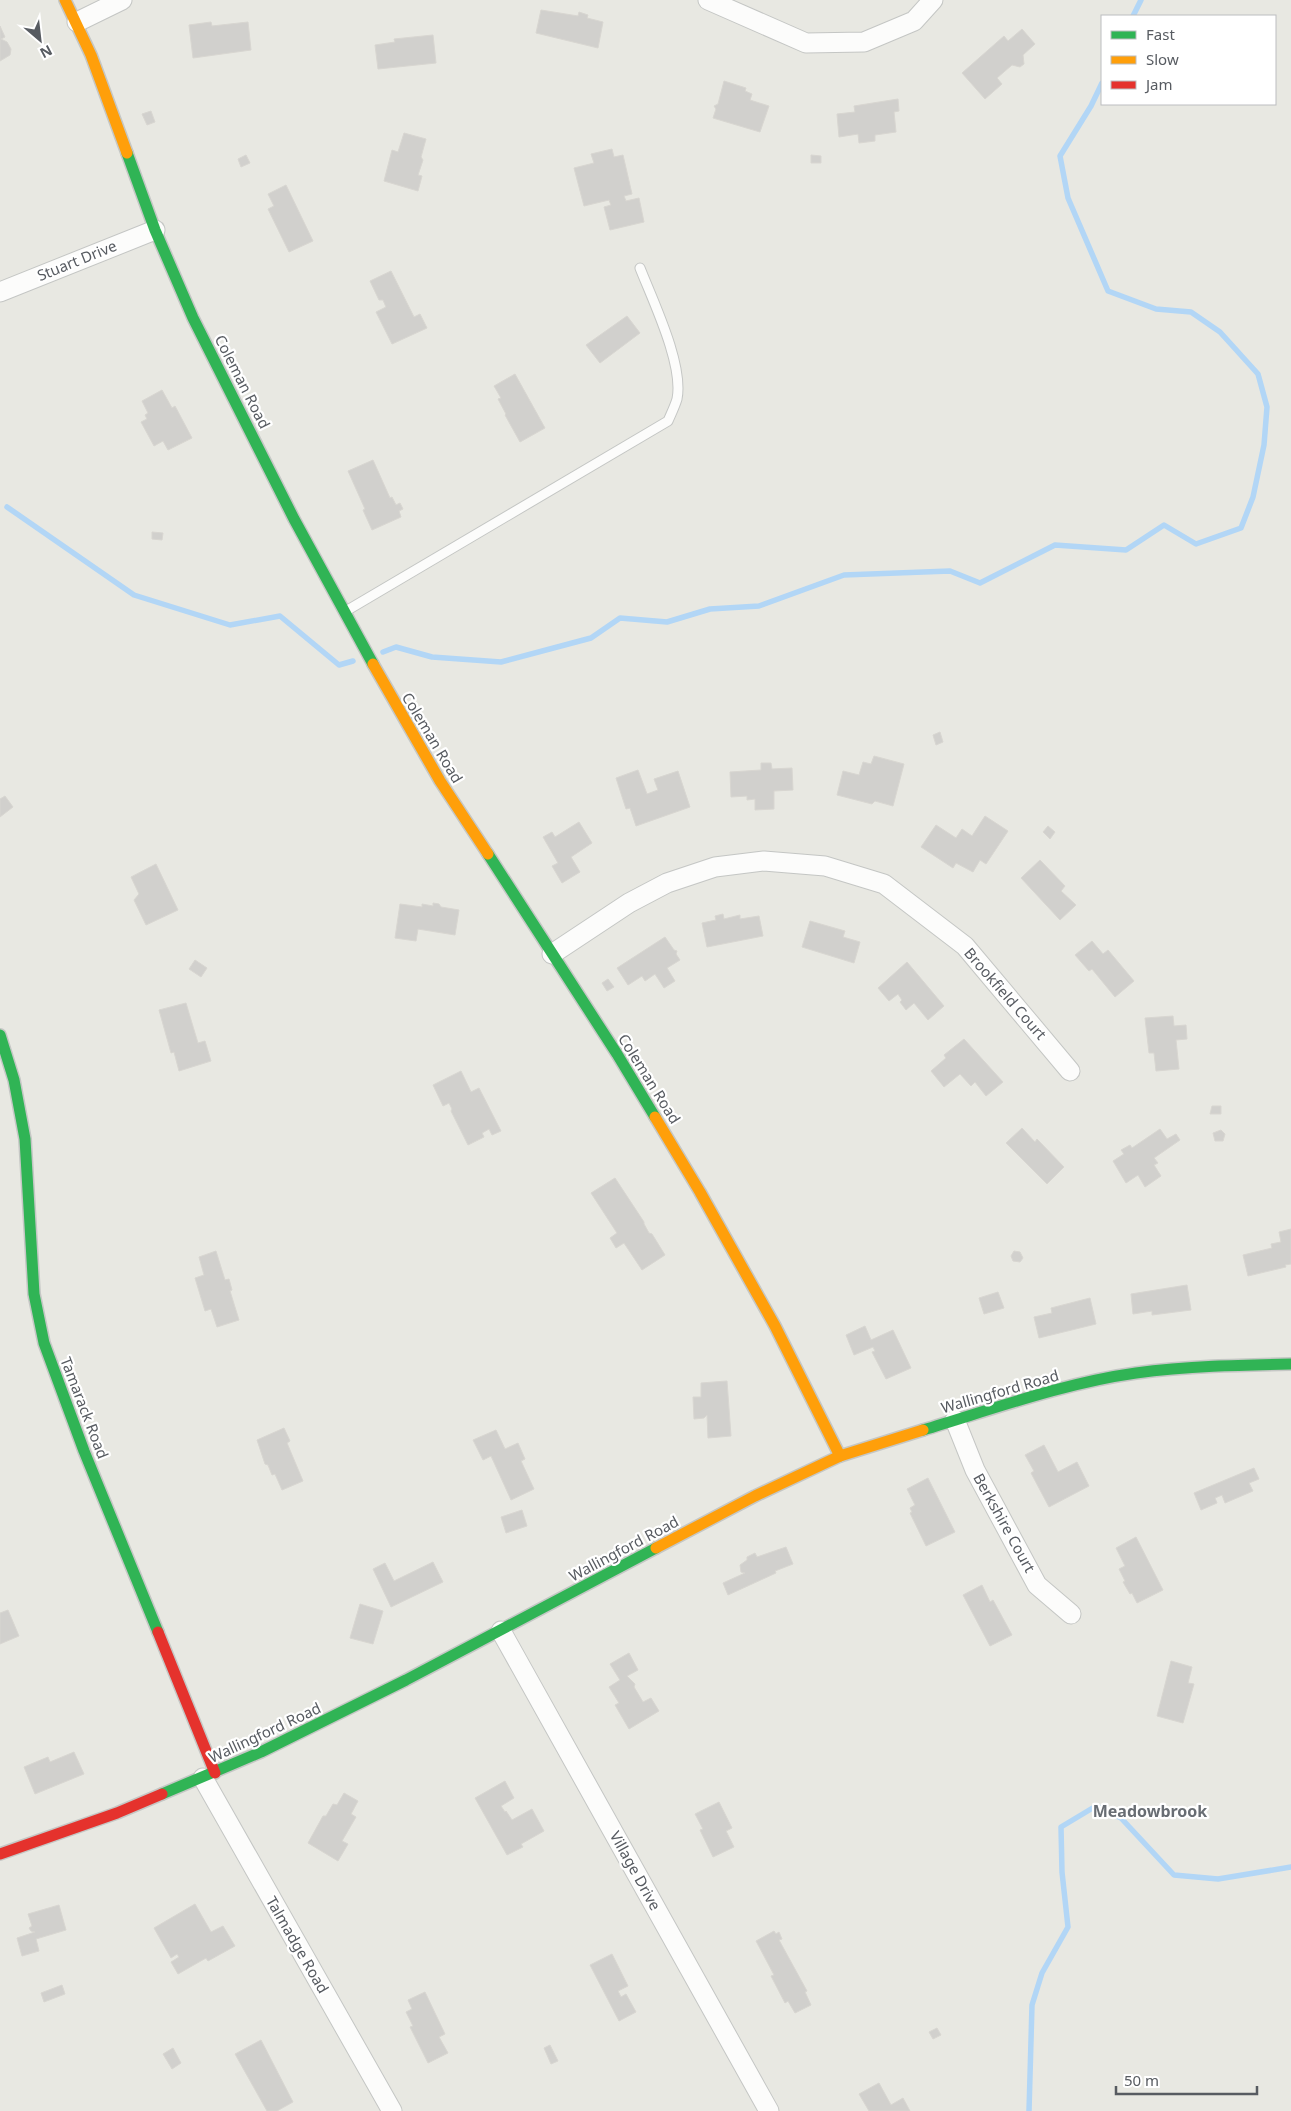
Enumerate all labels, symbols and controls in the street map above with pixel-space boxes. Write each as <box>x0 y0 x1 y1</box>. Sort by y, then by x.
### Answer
north arrow <box>15 15 65 65</box>
legend <box>1101 15 1276 105</box>
text: Fast <box>1146 24 1175 44</box>
text: N <box>37 41 56 63</box>
text: Slow <box>1146 49 1179 69</box>
text: Jam <box>1144 74 1173 94</box>
street label: Stuart Drive <box>34 235 119 285</box>
street label: Coleman Road <box>211 331 275 432</box>
street label: Coleman Road <box>398 688 468 787</box>
street label: Brookfield Court <box>960 943 1052 1044</box>
street label: Coleman Road <box>614 1030 685 1127</box>
street label: Tamarack Road <box>56 1354 114 1461</box>
street label: Wallingford Road <box>939 1365 1061 1417</box>
street label: Berkshire Court <box>969 1469 1041 1576</box>
street label: Wallingford Road <box>565 1511 682 1585</box>
street label: Wallingford Road <box>205 1697 324 1767</box>
district label: Meadowbrook <box>1093 1800 1207 1822</box>
street label: Village Drive <box>606 1827 666 1914</box>
street label: Talmadge Road <box>262 1892 334 1997</box>
scale bar <box>1116 2064 1257 2096</box>
text: 50 m <box>1124 2070 1159 2090</box>

